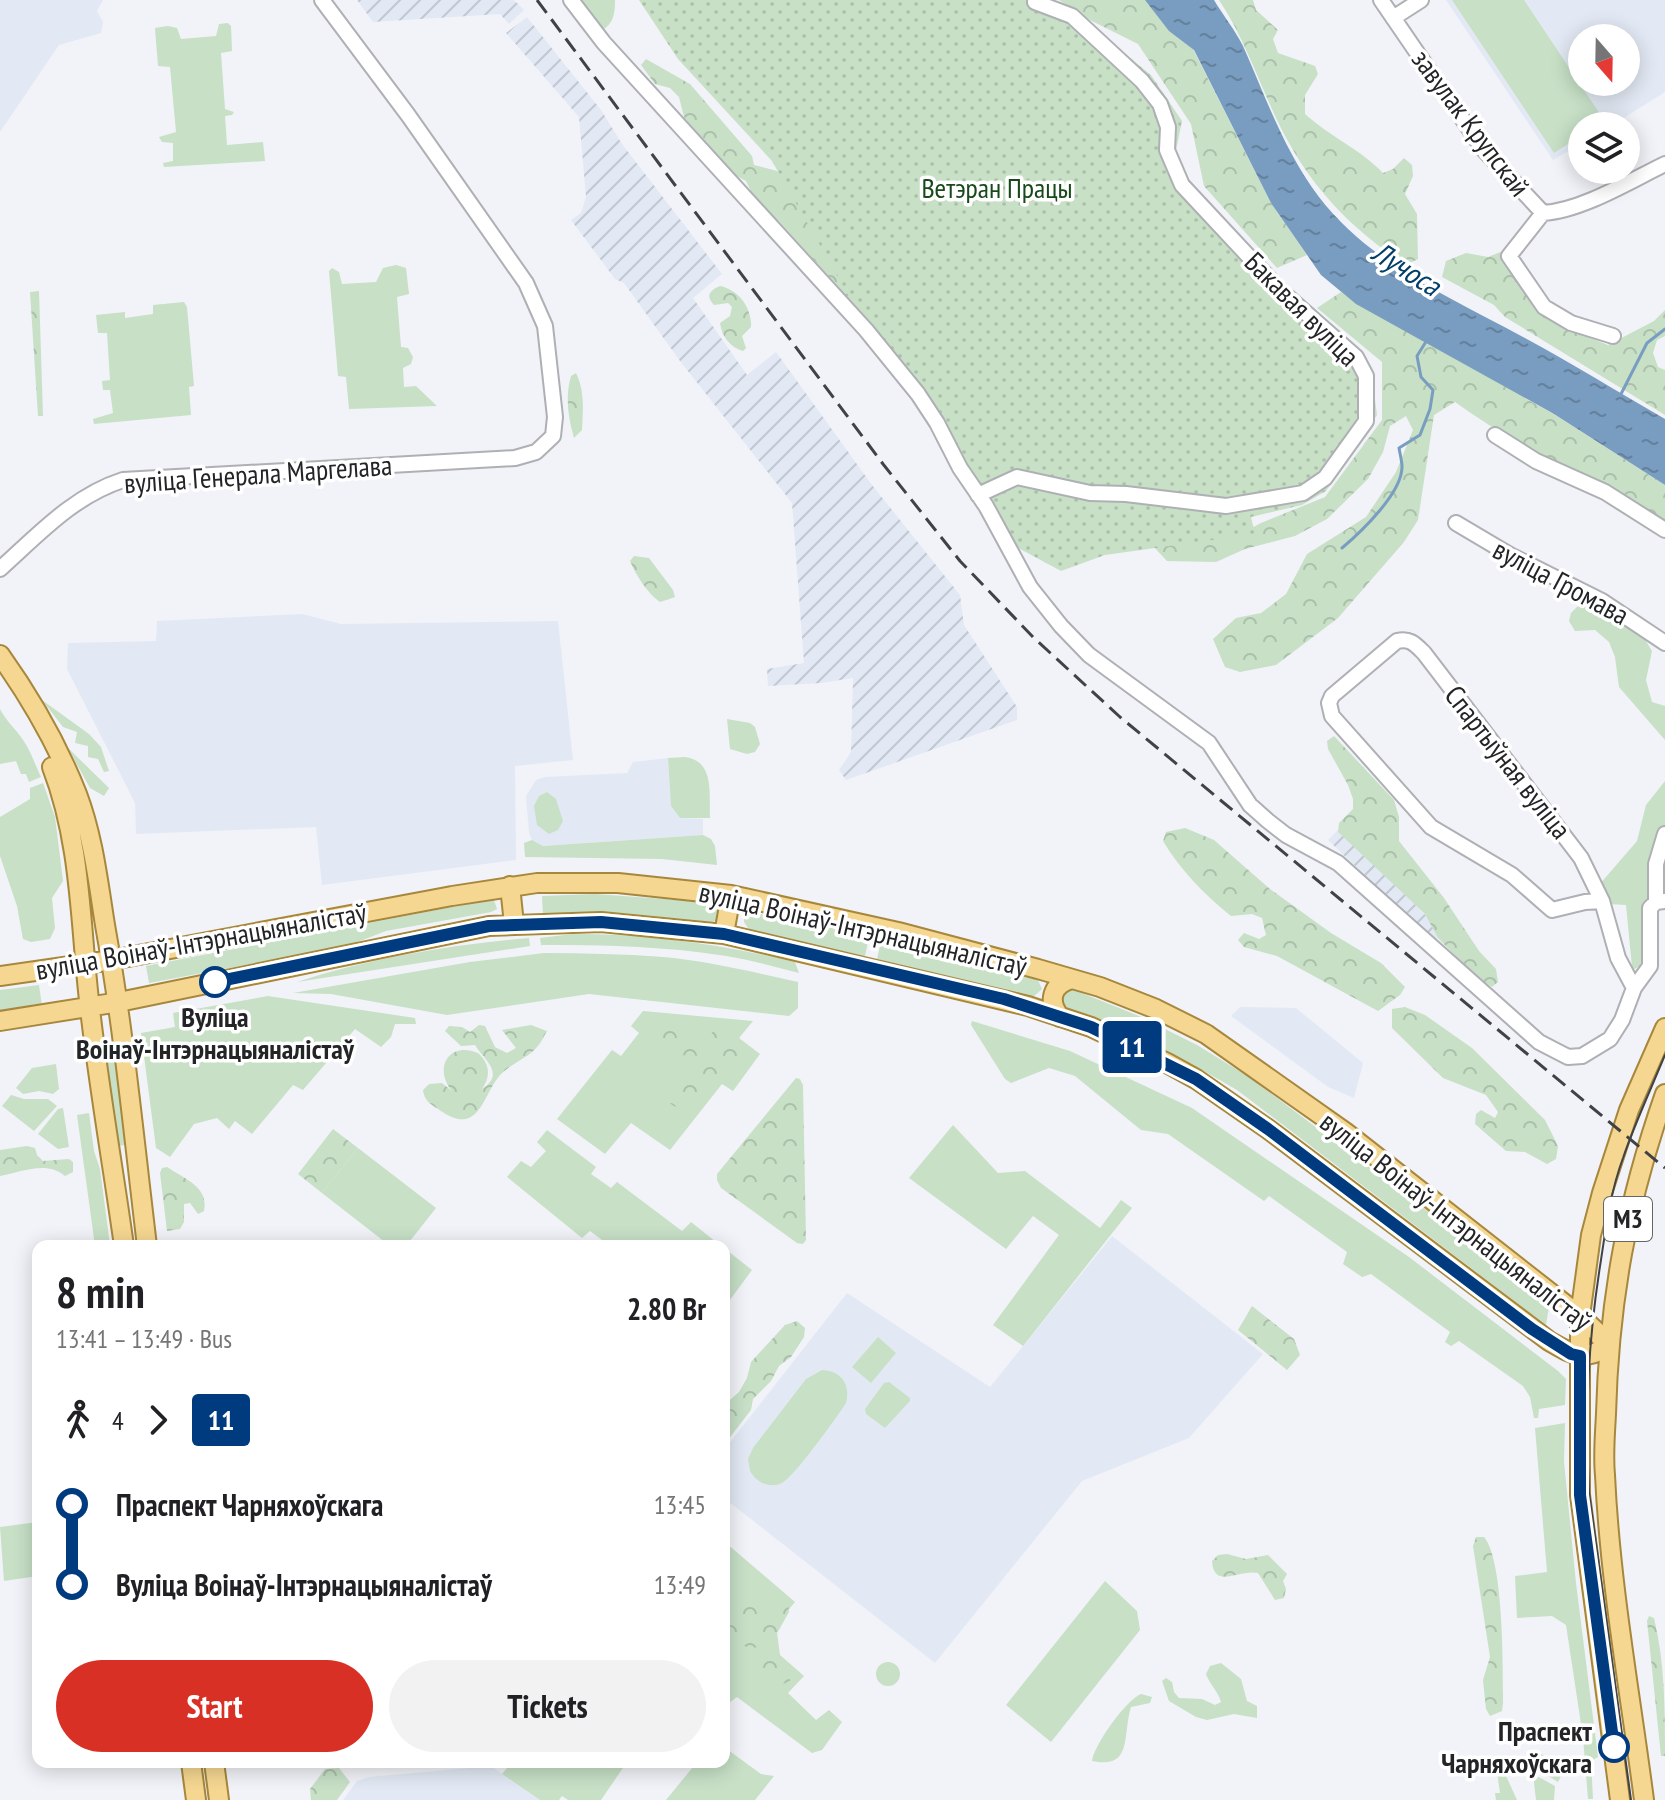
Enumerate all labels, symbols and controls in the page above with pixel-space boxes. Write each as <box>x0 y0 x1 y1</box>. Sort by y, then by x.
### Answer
north arrow <box>1568 24 1640 96</box>
map controls <box>1568 24 1640 184</box>
street label: завулак Крупскай <box>1404 42 1539 203</box>
button: layers <box>1568 112 1640 184</box>
park label: Ветэран Працы <box>921 169 1073 206</box>
water label: Лучоса <box>1364 231 1450 305</box>
street label: Бакавая вуліца <box>1237 243 1368 374</box>
street label: вуліца Генерала Маргелава <box>123 446 393 501</box>
street label: вуліца Громава <box>1487 530 1635 633</box>
street label: Спартыўная вуліца <box>1437 677 1580 846</box>
street label: вуліца Воінаў-Інтэрнацыяналістаў <box>696 873 1031 984</box>
street label: вуліца Воінаў-Інтэрнацыяналістаў <box>33 893 369 988</box>
marker: Вуліца Воінаў-Інтэрнацыяналістаў <box>200 967 230 997</box>
place label: Вуліца Воінаў-Інтэрнацыяналістаў <box>76 998 355 1067</box>
line badge: 11 <box>1096 1021 1168 1073</box>
text: 11 <box>1119 1028 1145 1065</box>
street label: вуліца Воінаў-Інтэрнацыяналістаў <box>1313 1103 1600 1339</box>
road number: М3 <box>1604 1197 1652 1241</box>
text: 8 min <box>56 1263 145 1320</box>
text: 2.80 Br <box>627 1289 706 1328</box>
text: 13:41 – 13:49 · Bus <box>56 1322 232 1355</box>
icon: walk <box>56 1398 100 1442</box>
icon: forward <box>136 1398 180 1442</box>
text: 11 <box>208 1401 234 1438</box>
text: 4 <box>112 1404 124 1437</box>
text: Праспект Чарняхоўскага <box>116 1485 383 1524</box>
text: 13:45 <box>654 1488 706 1521</box>
text: Вуліца Воінаў-Інтэрнацыяналістаў <box>116 1565 492 1604</box>
text: 13:49 <box>654 1568 706 1601</box>
button: Start <box>56 1660 373 1752</box>
button: Tickets <box>389 1660 706 1752</box>
place label: Праспект Чарняхоўскага <box>1441 1712 1592 1781</box>
marker: Праспект Чарняхоўскага <box>1599 1732 1629 1762</box>

